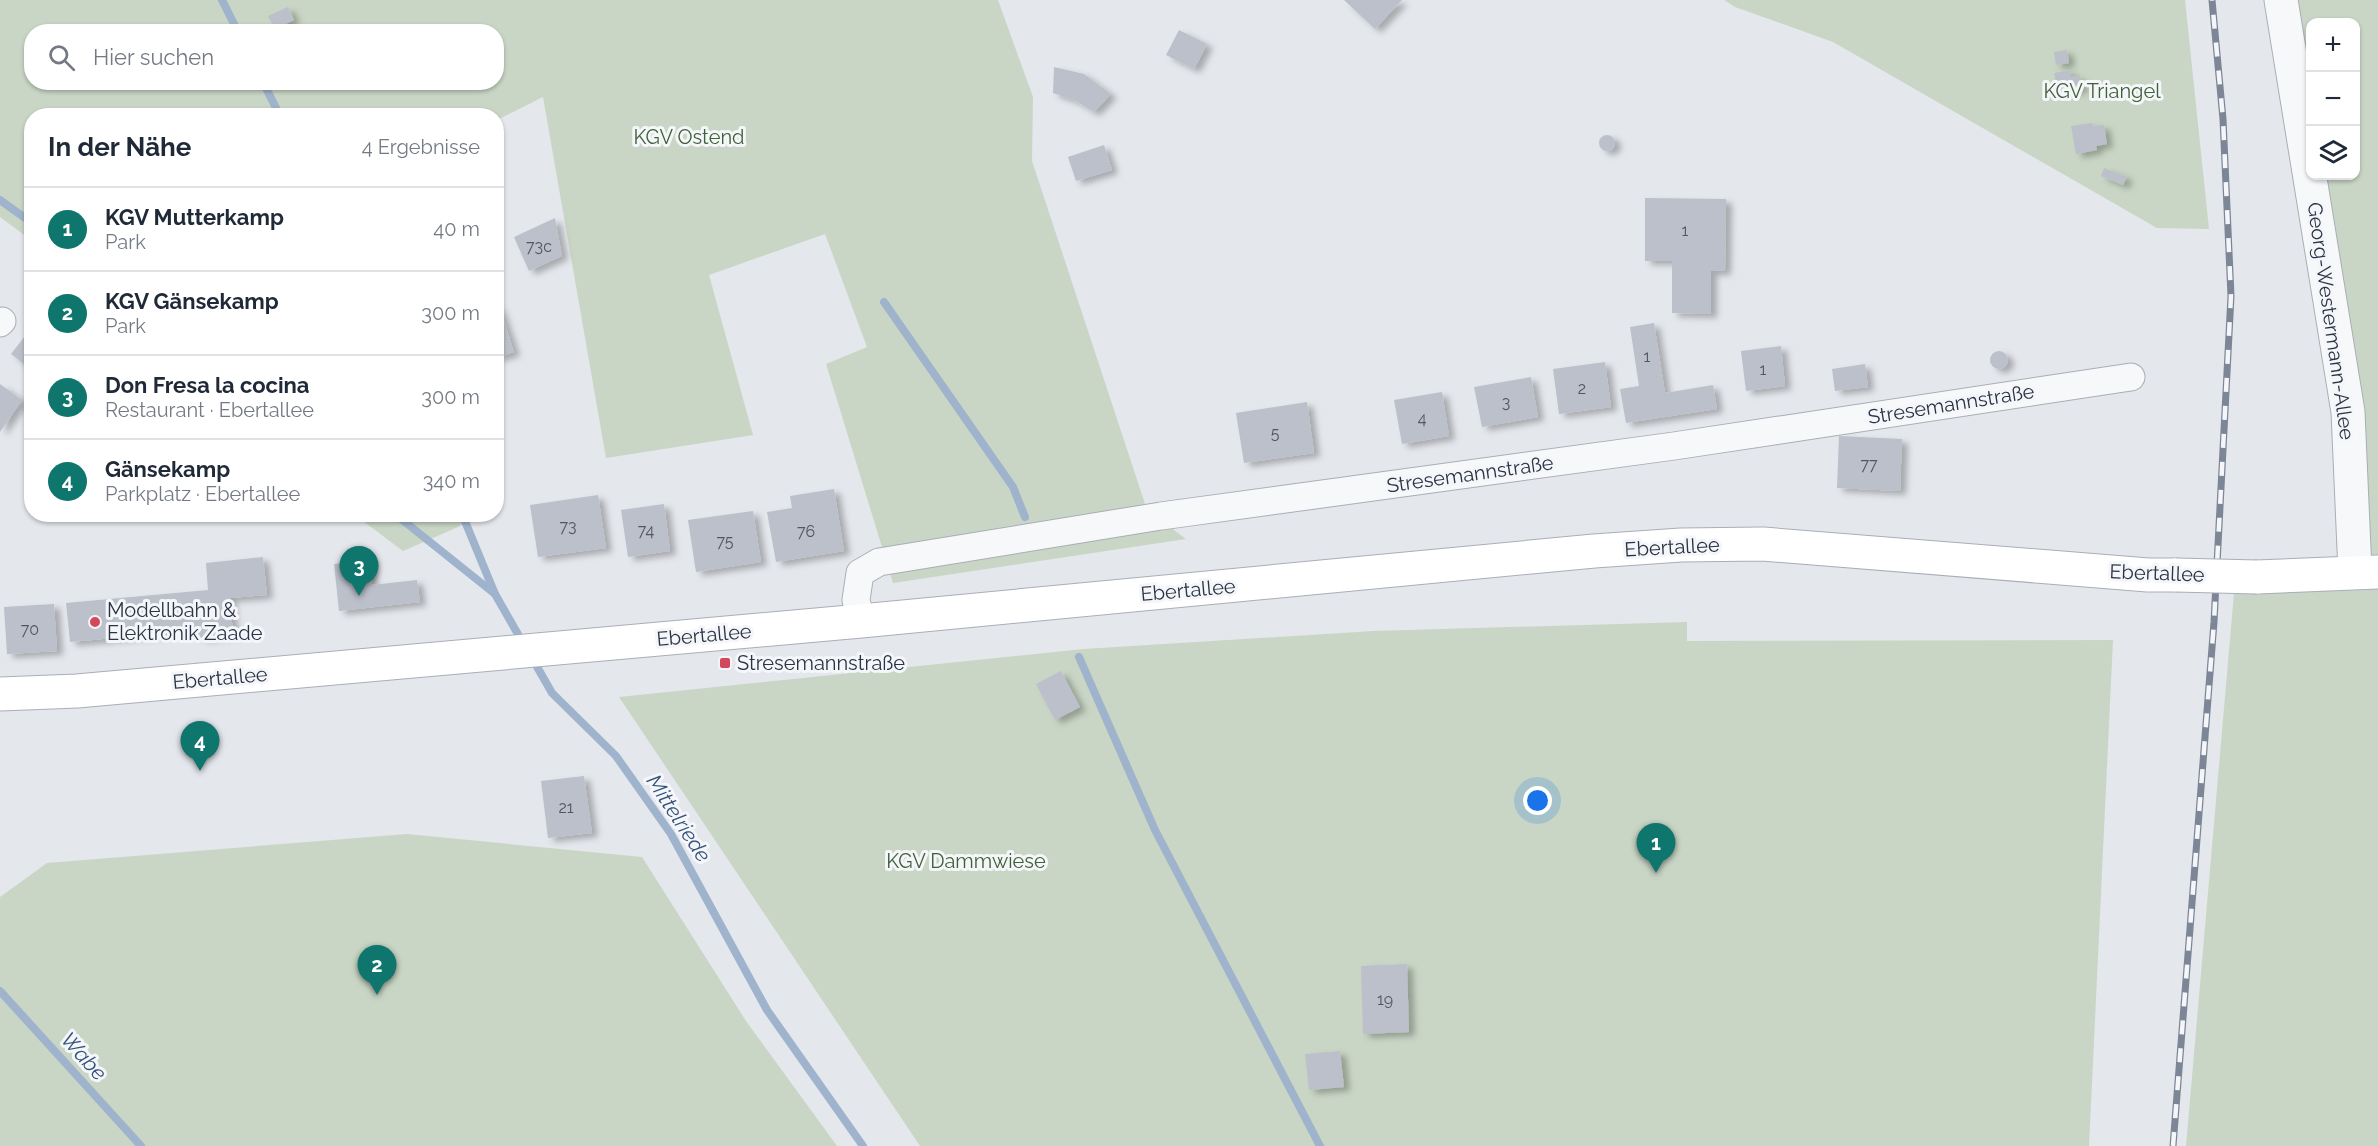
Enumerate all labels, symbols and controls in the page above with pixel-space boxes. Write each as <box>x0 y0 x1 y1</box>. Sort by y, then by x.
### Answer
map controls <box>2306 18 2360 180</box>
button: + <box>2306 18 2360 72</box>
search box <box>24 24 504 90</box>
icon: search <box>45 41 78 74</box>
text: Hier suchen <box>93 44 214 70</box>
button: − <box>2306 72 2360 126</box>
park label: KGV Triangel <box>2043 79 2161 103</box>
park label: KGV Ostend <box>634 125 745 149</box>
button: layers <box>2306 126 2360 180</box>
text: In der Nähe <box>48 132 191 162</box>
text: 4 Ergebnisse <box>362 135 480 159</box>
street label: Georg-Westermann-Allee <box>2302 201 2360 442</box>
text: KGV Mutterkamp <box>105 204 284 230</box>
text: 1 <box>63 217 72 241</box>
text: 40 m <box>433 217 480 241</box>
house number: 1 <box>1682 221 1689 240</box>
text: Park <box>105 230 146 254</box>
house number: 73c <box>526 237 552 256</box>
text: KGV Gänsekamp <box>105 288 279 314</box>
text: 2 <box>62 301 73 325</box>
text: 300 m <box>421 301 480 325</box>
text: Park <box>105 314 146 338</box>
house number: 1 <box>1644 347 1651 366</box>
house number: 1 <box>1760 360 1767 379</box>
text: Don Fresa la cocina <box>105 372 309 398</box>
house number: 2 <box>1578 379 1586 398</box>
street label: Stresemannstraße <box>1866 379 2036 429</box>
text: 3 <box>62 385 73 409</box>
text: 300 m <box>421 385 480 409</box>
house number: 3 <box>1502 393 1510 412</box>
text: Restaurant · Ebertallee <box>105 398 314 422</box>
house number: 4 <box>1418 409 1427 428</box>
house number: 5 <box>1271 424 1280 443</box>
street label: Stresemannstraße <box>1385 450 1555 498</box>
house number: 77 <box>1860 455 1878 474</box>
text: Gänsekamp <box>105 456 230 482</box>
text: 4 <box>62 469 73 493</box>
text: 340 m <box>423 469 480 493</box>
text: Parkplatz · Ebertallee <box>105 482 300 506</box>
house number: 73 <box>559 517 577 536</box>
house number: 74 <box>638 521 654 540</box>
house number: 76 <box>797 522 815 541</box>
house number: 75 <box>716 532 734 551</box>
street label: Ebertallee <box>1624 533 1720 561</box>
pin: 3 <box>340 546 378 596</box>
street label: Ebertallee <box>2109 559 2205 587</box>
street label: Ebertallee <box>1140 574 1237 606</box>
place label: Modellbahn & Elektronik Zaade <box>107 598 263 645</box>
marker: Modellbahn & Elektronik Zaade <box>88 615 102 629</box>
street label: Ebertallee <box>656 619 753 651</box>
house number: 70 <box>21 620 39 639</box>
place label: Stresemannstraße <box>737 651 905 675</box>
marker: Stresemannstraße <box>718 656 732 670</box>
street label: Ebertallee <box>172 662 269 694</box>
pin: 4 <box>180 722 220 771</box>
water label: Mittelriede <box>642 770 716 866</box>
your location <box>1523 786 1552 815</box>
house number: 21 <box>558 798 574 817</box>
pin: 1 <box>1636 824 1676 873</box>
park label: KGV Dammwiese <box>886 849 1046 873</box>
pin: 2 <box>358 946 397 995</box>
house number: 19 <box>1377 990 1393 1009</box>
water label: Wabe <box>56 1027 112 1085</box>

